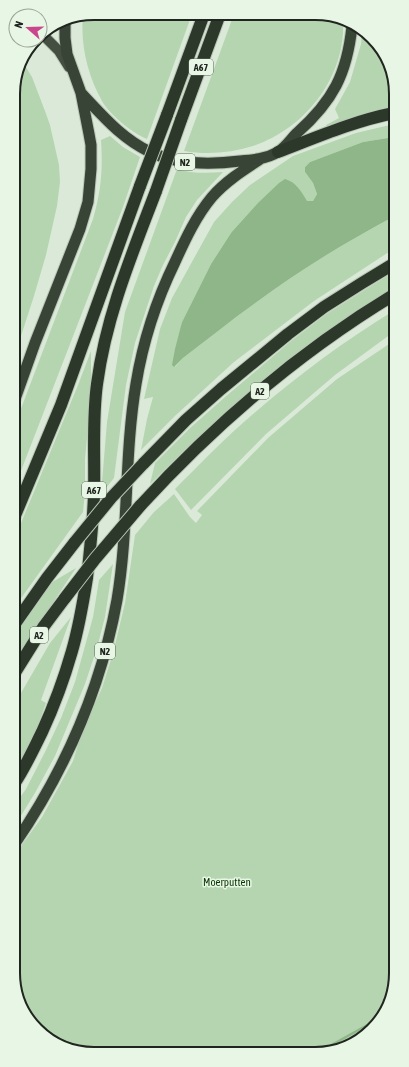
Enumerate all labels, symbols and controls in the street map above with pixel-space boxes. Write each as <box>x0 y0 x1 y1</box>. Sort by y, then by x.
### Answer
north arrow <box>8 8 48 48</box>
text: N <box>12 19 25 30</box>
road number: A67 <box>189 59 213 75</box>
road number: N2 <box>175 154 195 170</box>
road number: A2 <box>251 383 269 399</box>
road number: A67 <box>82 482 106 498</box>
road number: A2 <box>30 627 48 643</box>
road number: N2 <box>95 643 115 659</box>
park label: Moerputten <box>203 876 251 888</box>

